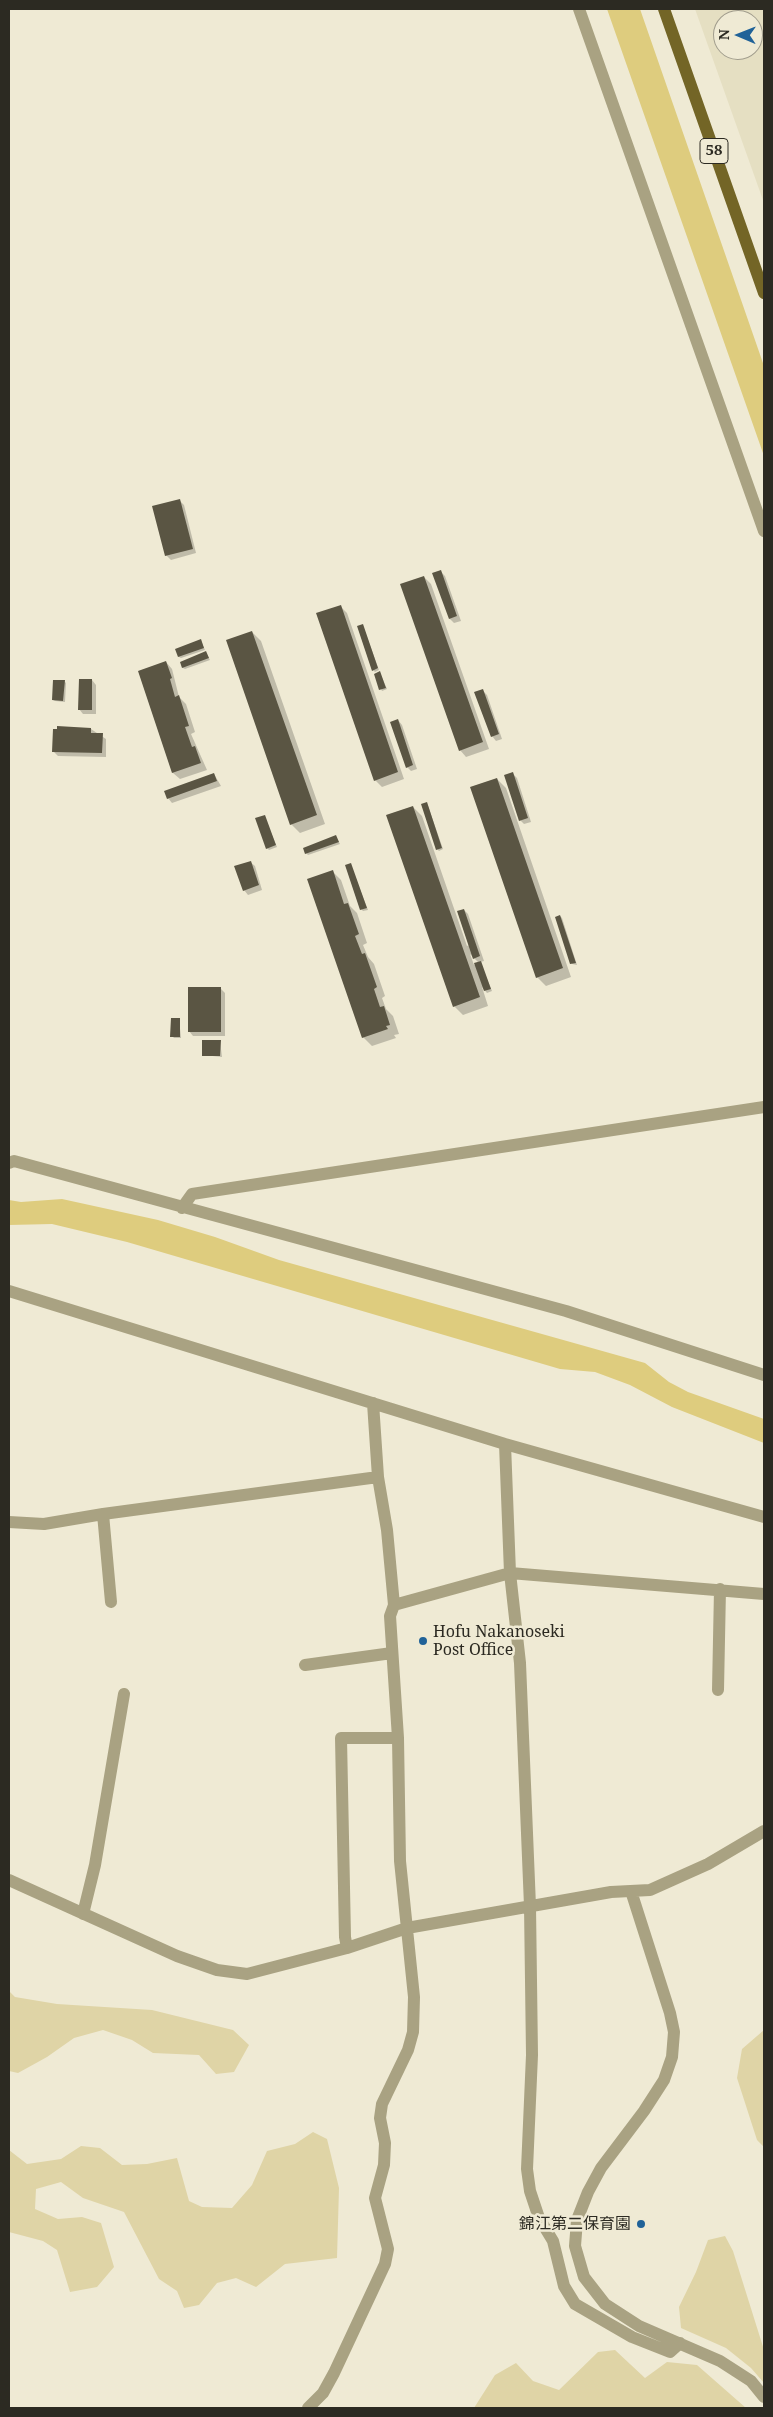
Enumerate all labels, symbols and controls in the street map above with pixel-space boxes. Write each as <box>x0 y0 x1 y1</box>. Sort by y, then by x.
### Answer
north arrow <box>713 10 763 60</box>
text: N <box>714 29 733 40</box>
road number: 58 <box>700 138 728 164</box>
place label: Hofu Nakanoseki Post Office <box>433 1622 565 1660</box>
marker: Hofu Nakanoseki Post Office <box>417 1635 429 1647</box>
place label: 錦江第二保育園 <box>519 2214 631 2234</box>
marker: 錦江第二保育園 <box>635 2218 647 2230</box>

